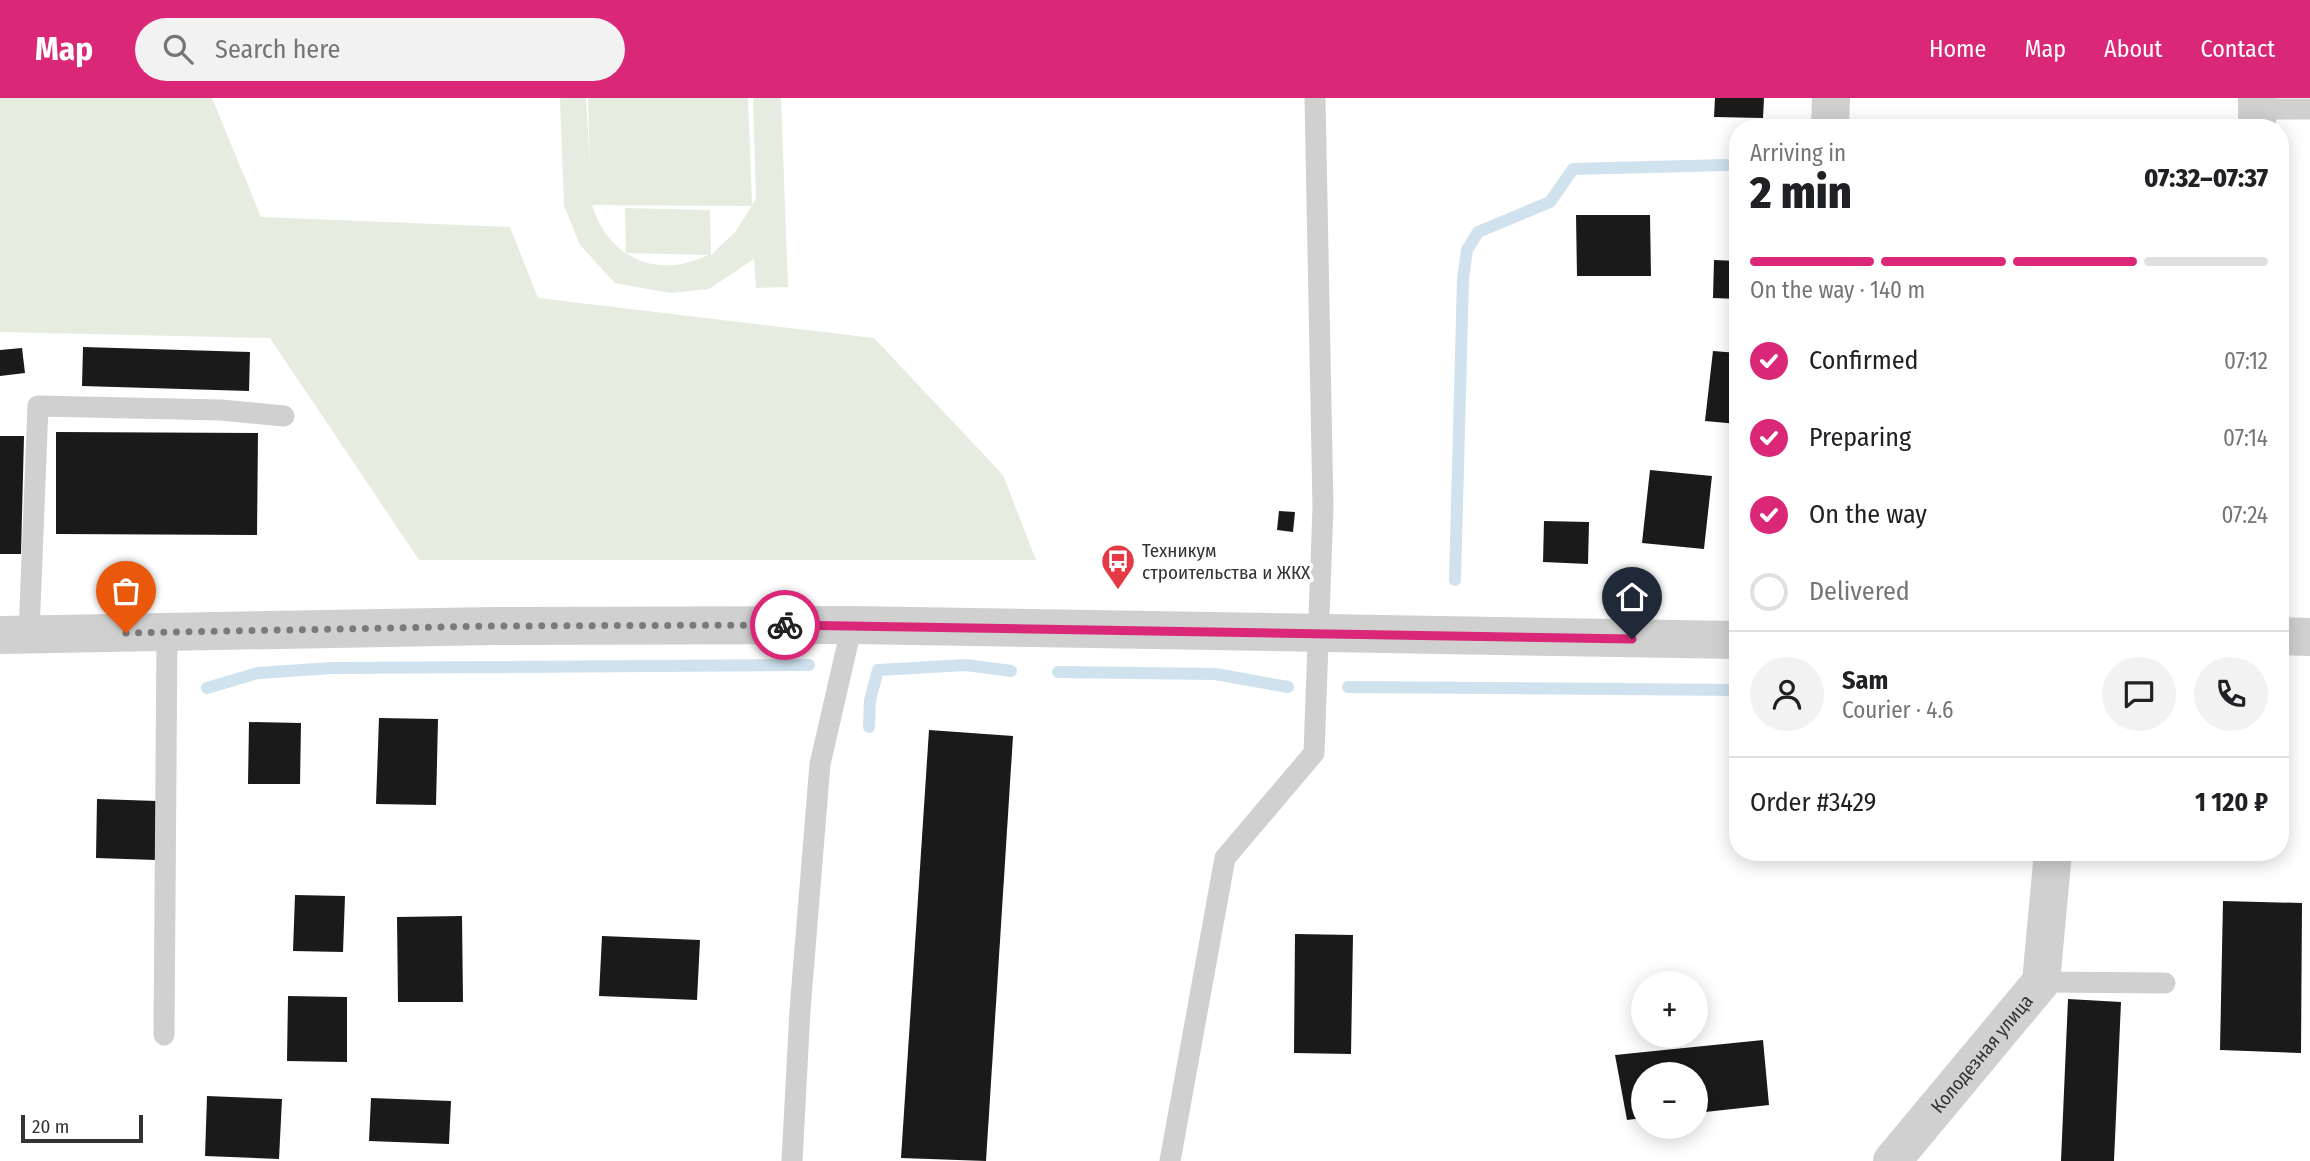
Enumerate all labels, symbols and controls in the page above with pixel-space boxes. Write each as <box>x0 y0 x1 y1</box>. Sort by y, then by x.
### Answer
search box <box>135 18 625 81</box>
text: Map <box>35 29 93 69</box>
icon: search <box>159 30 197 68</box>
text: Search here <box>215 34 340 65</box>
text: Home <box>1929 35 1986 63</box>
text: Map <box>2024 35 2066 63</box>
text: About <box>2104 35 2162 63</box>
text: Contact <box>2200 35 2275 63</box>
text: Arriving in <box>1750 139 1846 167</box>
text: 07:32–07:37 <box>2144 163 2268 194</box>
text: 2 min <box>1750 165 1852 220</box>
text: On the way · 140 m <box>1750 276 1925 304</box>
icon: check <box>1750 342 1788 380</box>
text: Confirmed <box>1809 345 1919 376</box>
text: 07:12 <box>2224 347 2268 375</box>
icon: check <box>1750 419 1788 457</box>
text: Preparing <box>1809 422 1911 453</box>
text: 07:14 <box>2223 424 2268 452</box>
icon: check <box>1750 496 1788 534</box>
text: On the way <box>1809 499 1927 530</box>
text: 07:24 <box>2221 501 2268 529</box>
place label: Техникум строительства и ЖКХ <box>1142 539 1311 584</box>
bus stop icon: Техникум строительства и ЖКХ <box>1099 542 1137 591</box>
pin <box>96 561 156 633</box>
pin <box>1602 567 1662 639</box>
icon: bag <box>107 572 145 610</box>
text: Delivered <box>1809 576 1910 607</box>
icon: home <box>1613 578 1651 616</box>
courier <box>750 590 820 660</box>
icon: bike <box>766 606 804 644</box>
button: person <box>1750 657 1824 731</box>
button: chat <box>2102 657 2176 731</box>
button: phone <box>2194 657 2268 731</box>
text: Sam <box>1842 665 1888 696</box>
text: Courier · 4.6 <box>1842 696 1953 724</box>
text: Order #3429 <box>1750 787 1876 818</box>
text: 1 120 ₽ <box>2195 787 2268 818</box>
map controls <box>1631 971 1708 1139</box>
button: + <box>1631 971 1708 1048</box>
street label: Колодезная улица <box>1926 989 2037 1117</box>
button: − <box>1631 1062 1708 1139</box>
scale bar <box>21 1112 144 1144</box>
text: 20 m <box>32 1115 69 1138</box>

